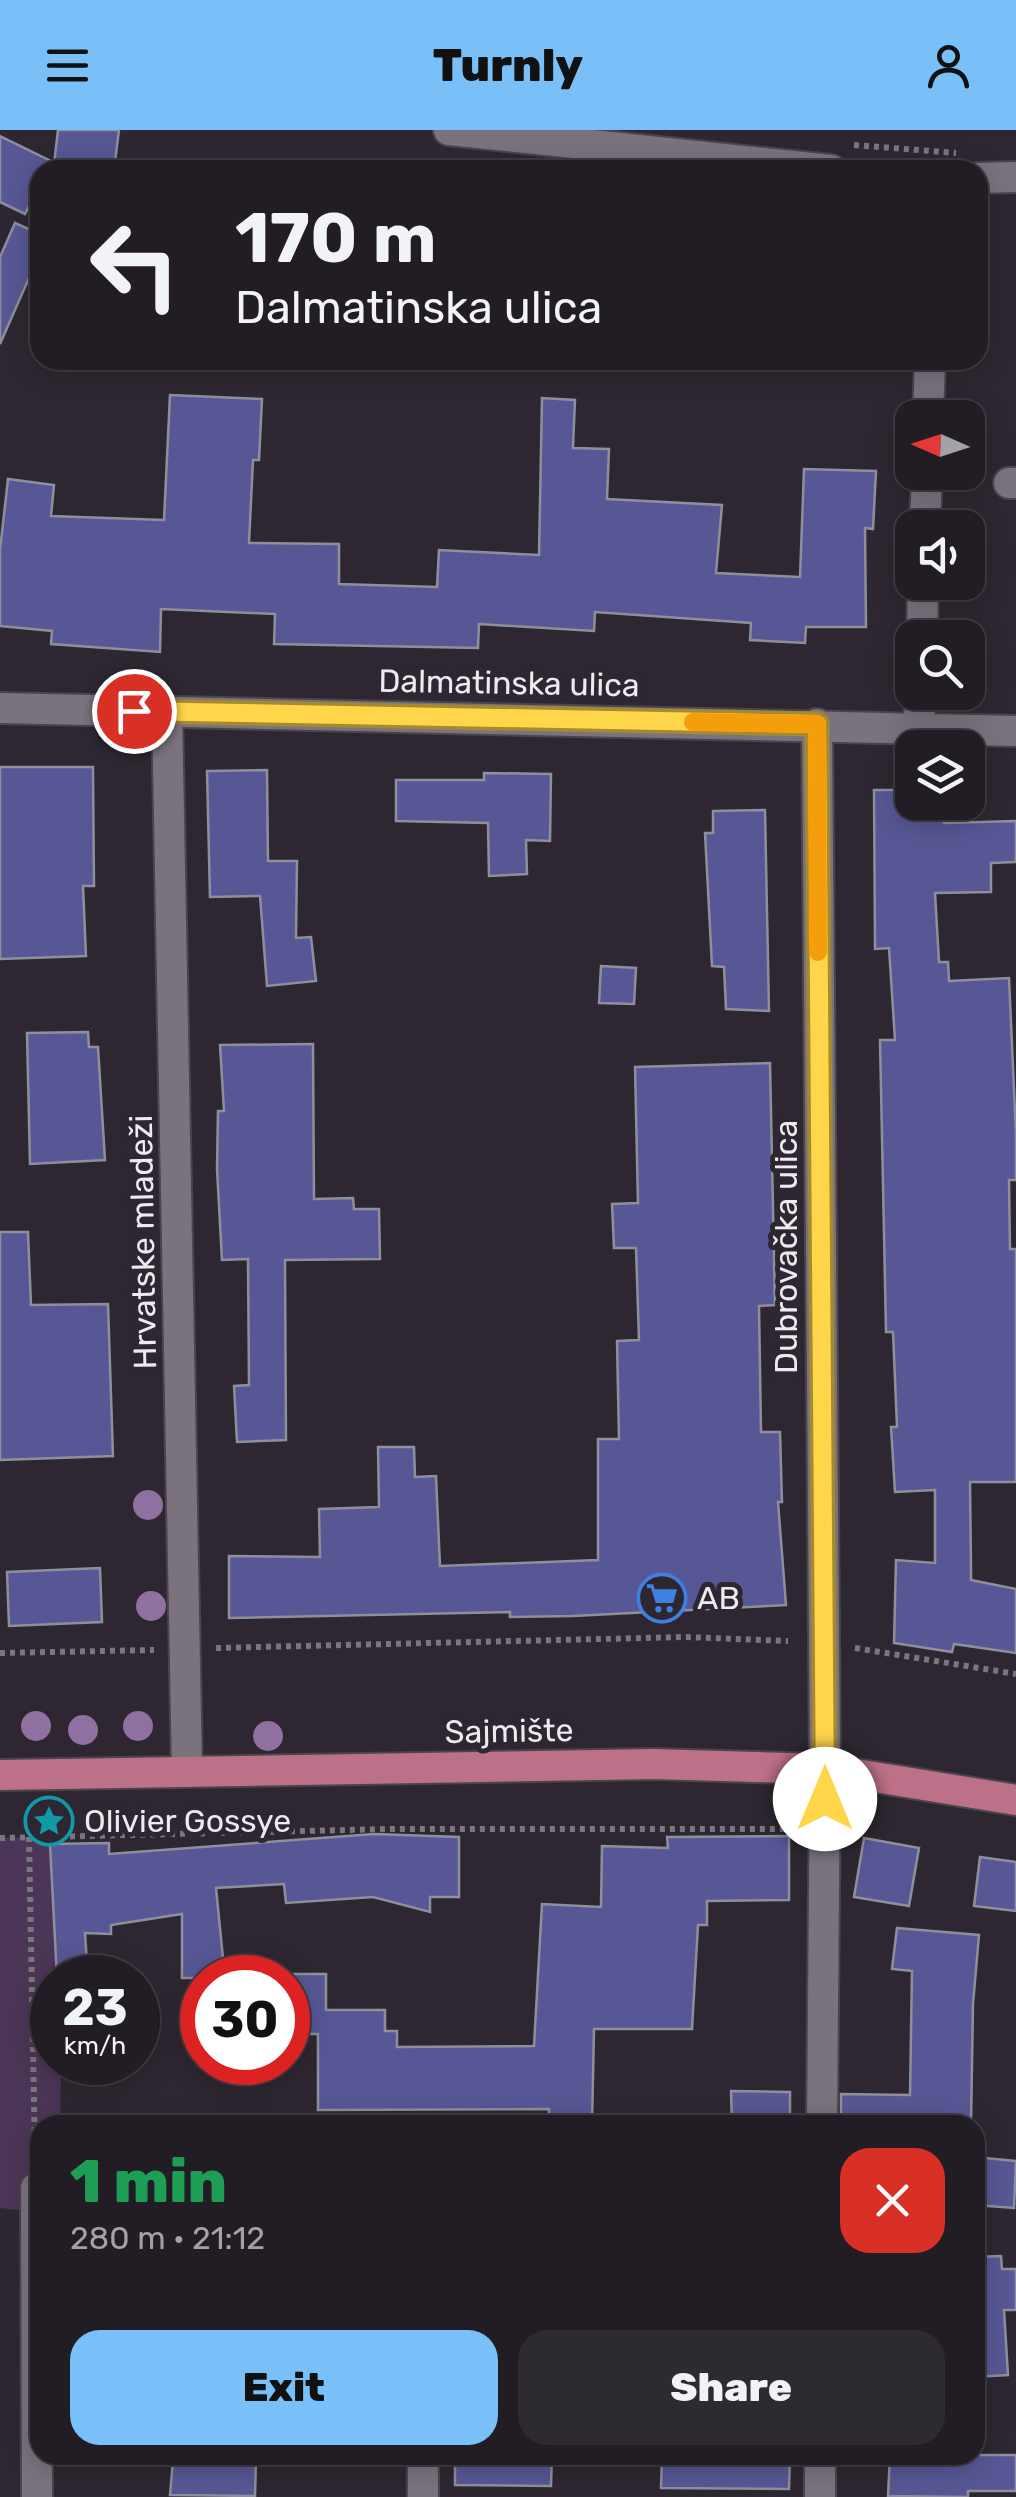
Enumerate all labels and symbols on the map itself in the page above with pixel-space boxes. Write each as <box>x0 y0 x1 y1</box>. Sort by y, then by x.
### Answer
north arrow <box>895 400 985 490</box>
street label: Dalmatinska ulica <box>378 662 640 704</box>
pin <box>92 669 177 754</box>
street label: Hrvatske mladeži <box>122 1114 164 1370</box>
street label: Dubrovačka ulica <box>767 1120 805 1374</box>
supermarket icon: AB <box>636 1572 688 1624</box>
place label: AB <box>697 1579 740 1617</box>
street label: Sajmište <box>444 1711 574 1751</box>
position arrow <box>773 1747 877 1851</box>
place icon: Olivier Gossye <box>23 1795 75 1847</box>
place label: Olivier Gossye <box>84 1802 291 1840</box>
speed limit sign: 30 <box>180 1955 310 2085</box>

